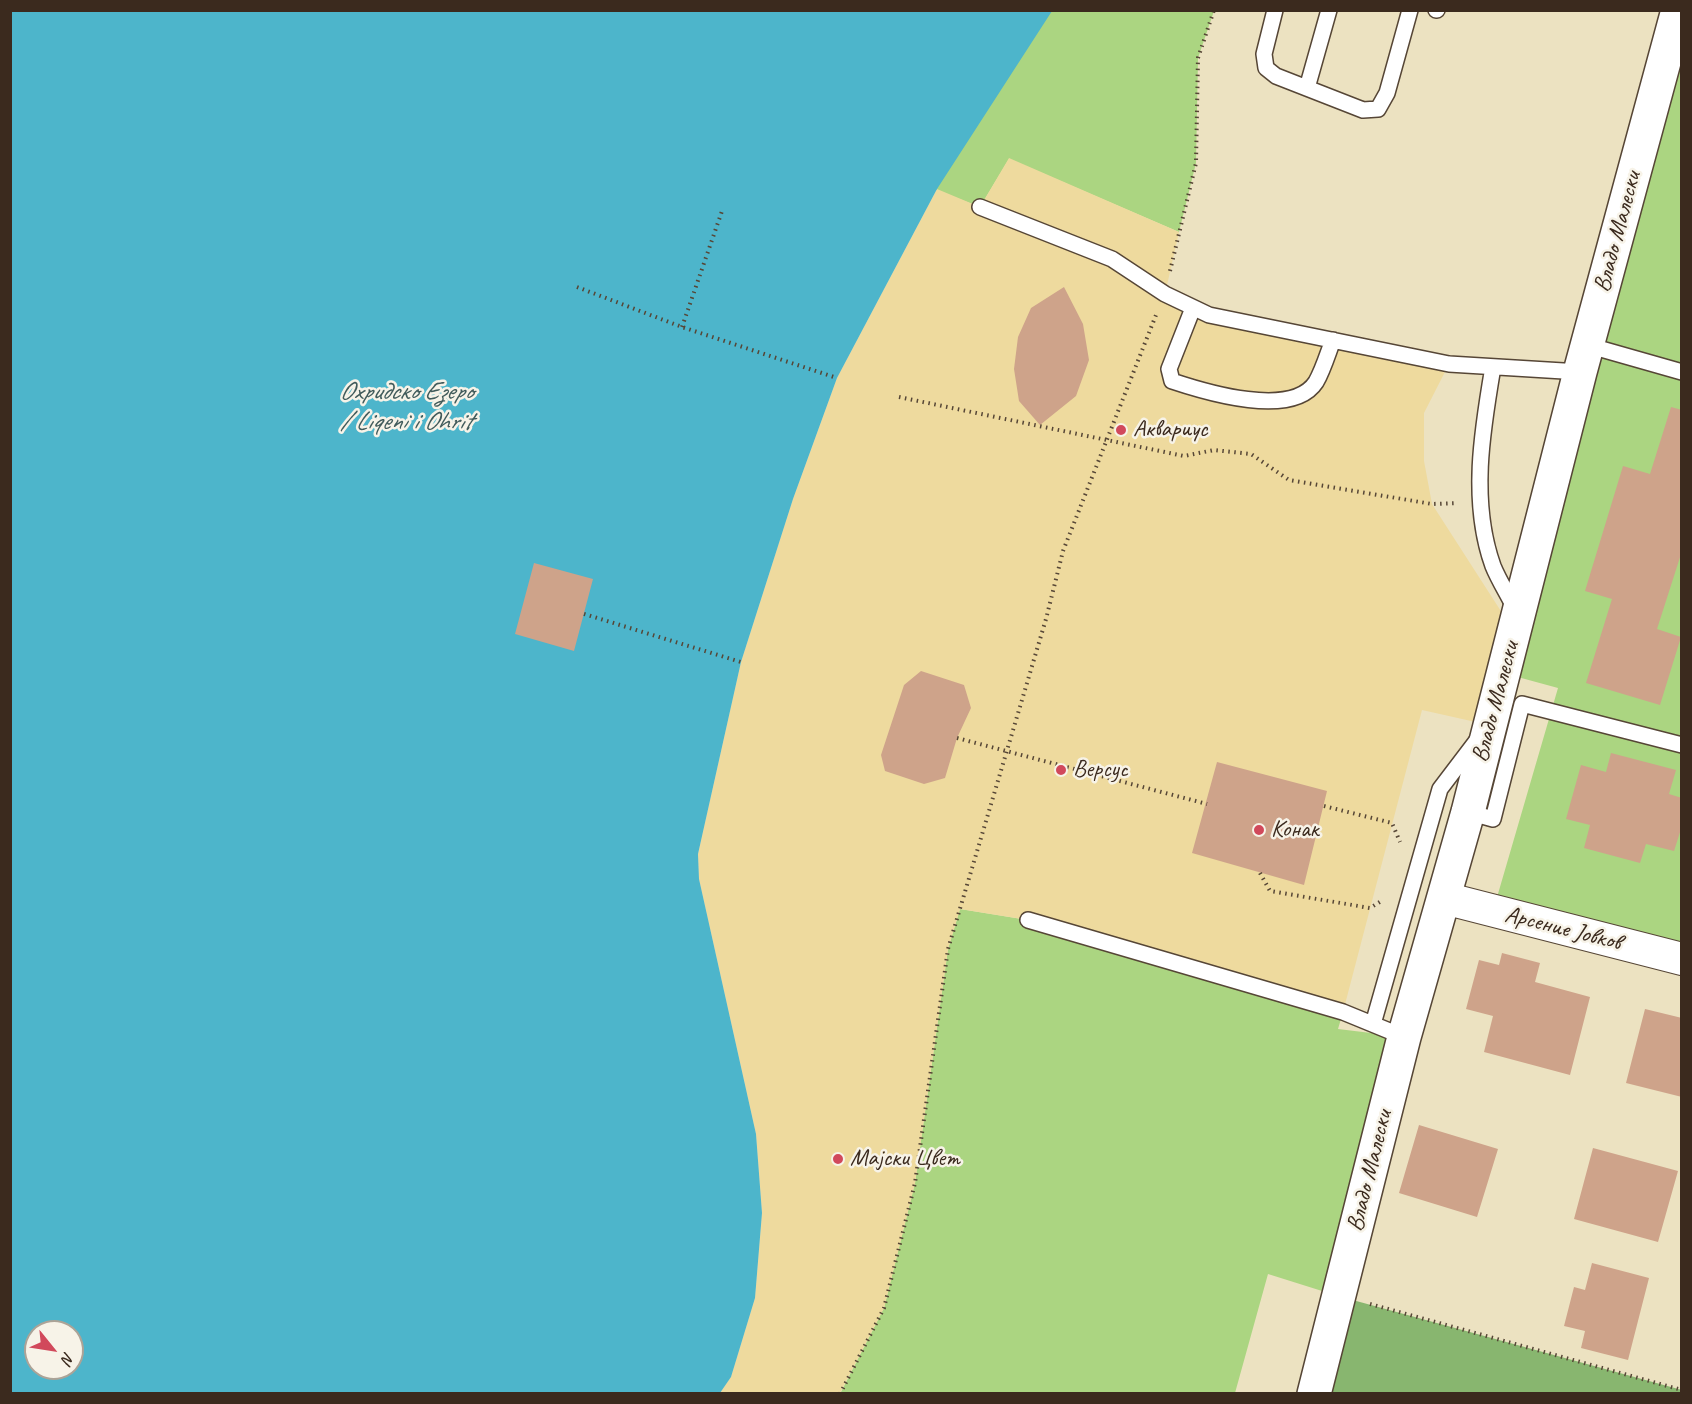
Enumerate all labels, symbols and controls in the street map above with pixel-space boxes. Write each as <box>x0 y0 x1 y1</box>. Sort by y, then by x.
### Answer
street label: Владо Малески <box>1588 169 1648 295</box>
water label: Охридско Езеро / Liqeni i Ohrit <box>339 376 473 437</box>
place label: Аквариус <box>1133 416 1207 444</box>
marker: Аквариус <box>1114 423 1128 437</box>
street label: Владо Малески <box>1466 639 1526 765</box>
place label: Версус <box>1073 756 1128 784</box>
marker: Версус <box>1054 763 1068 777</box>
place label: Конак <box>1271 816 1318 844</box>
marker: Конак <box>1252 823 1266 837</box>
street label: Арсение Јовков <box>1502 901 1624 957</box>
street label: Владо Малески <box>1341 1108 1399 1234</box>
place label: Мајски Цвет <box>850 1145 960 1173</box>
marker: Мајски Цвет <box>831 1152 845 1166</box>
north arrow <box>24 1320 84 1380</box>
text: N <box>57 1349 79 1367</box>

